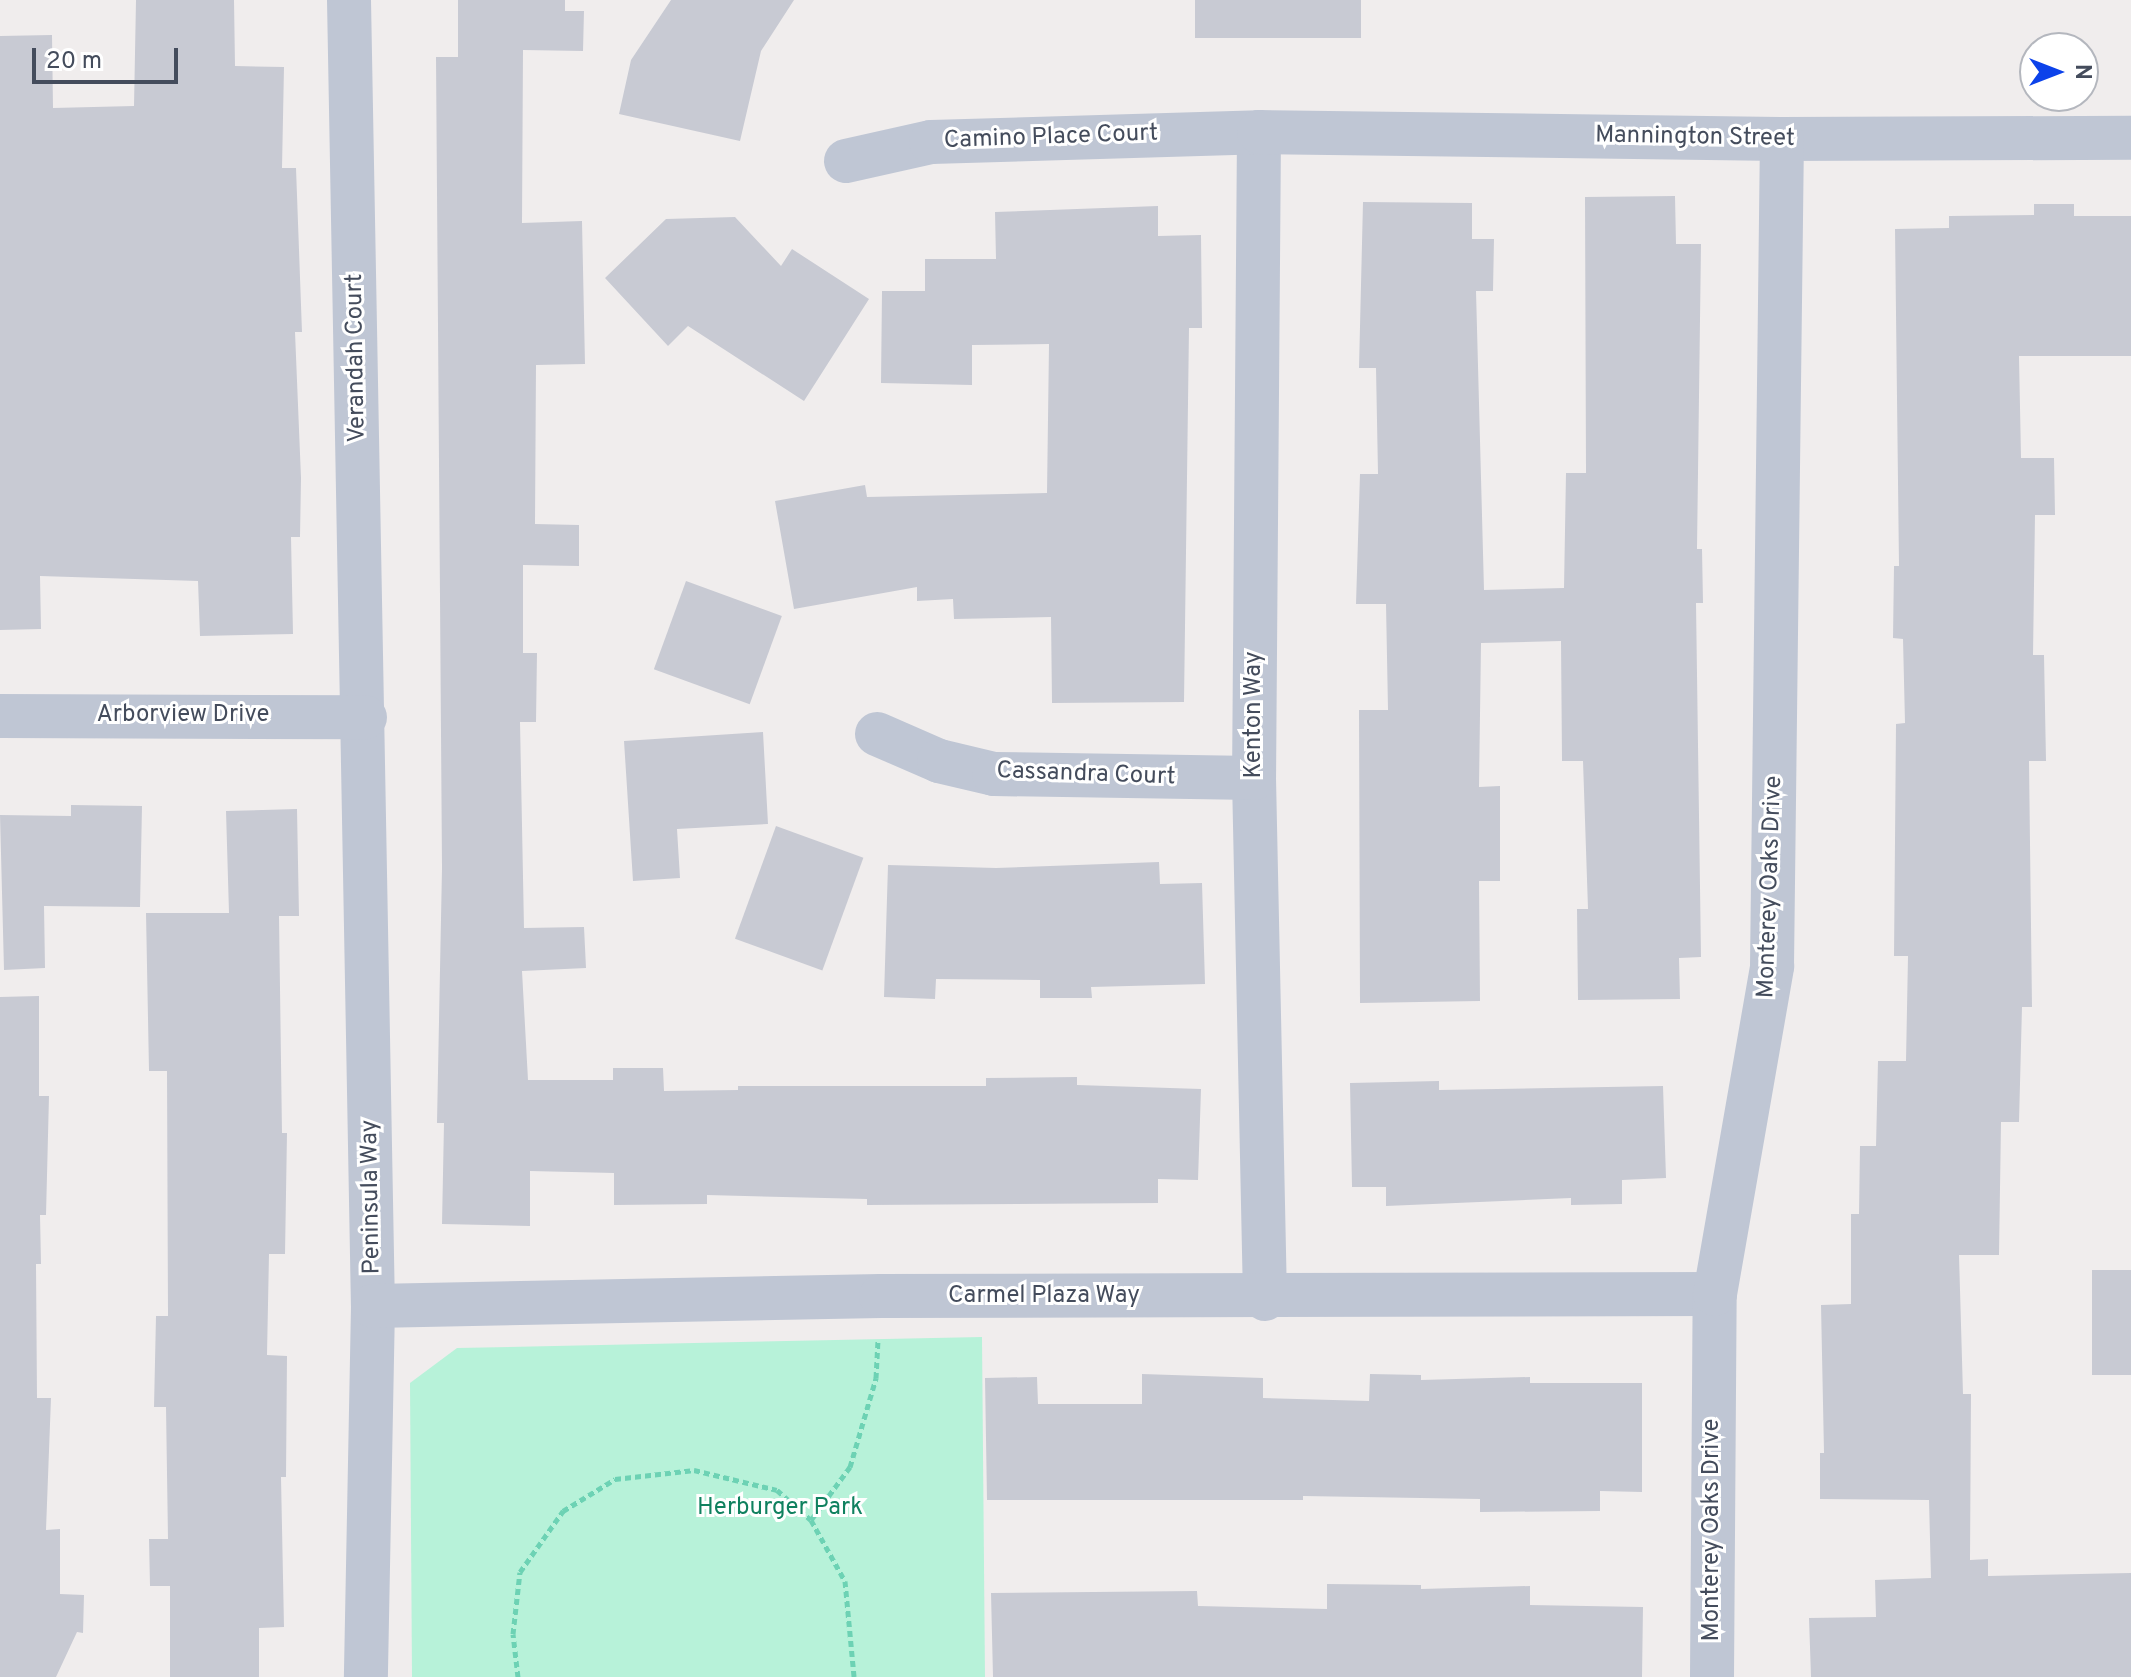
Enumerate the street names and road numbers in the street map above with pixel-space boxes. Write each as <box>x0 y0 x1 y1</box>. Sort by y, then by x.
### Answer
street label: Camino Place Court <box>943 120 1159 156</box>
street label: Mannington Street <box>1595 122 1795 154</box>
street label: Verandah Court <box>341 273 373 443</box>
street label: Kenton Way <box>1241 651 1269 779</box>
street label: Arborview Drive <box>97 702 269 730</box>
street label: Cassandra Court <box>996 757 1176 793</box>
street label: Monterey Oaks Drive <box>1753 775 1789 999</box>
street label: Peninsula Way <box>356 1119 388 1275</box>
street label: Carmel Plaza Way <box>948 1283 1140 1311</box>
street label: Monterey Oaks Drive <box>1699 1419 1727 1641</box>

